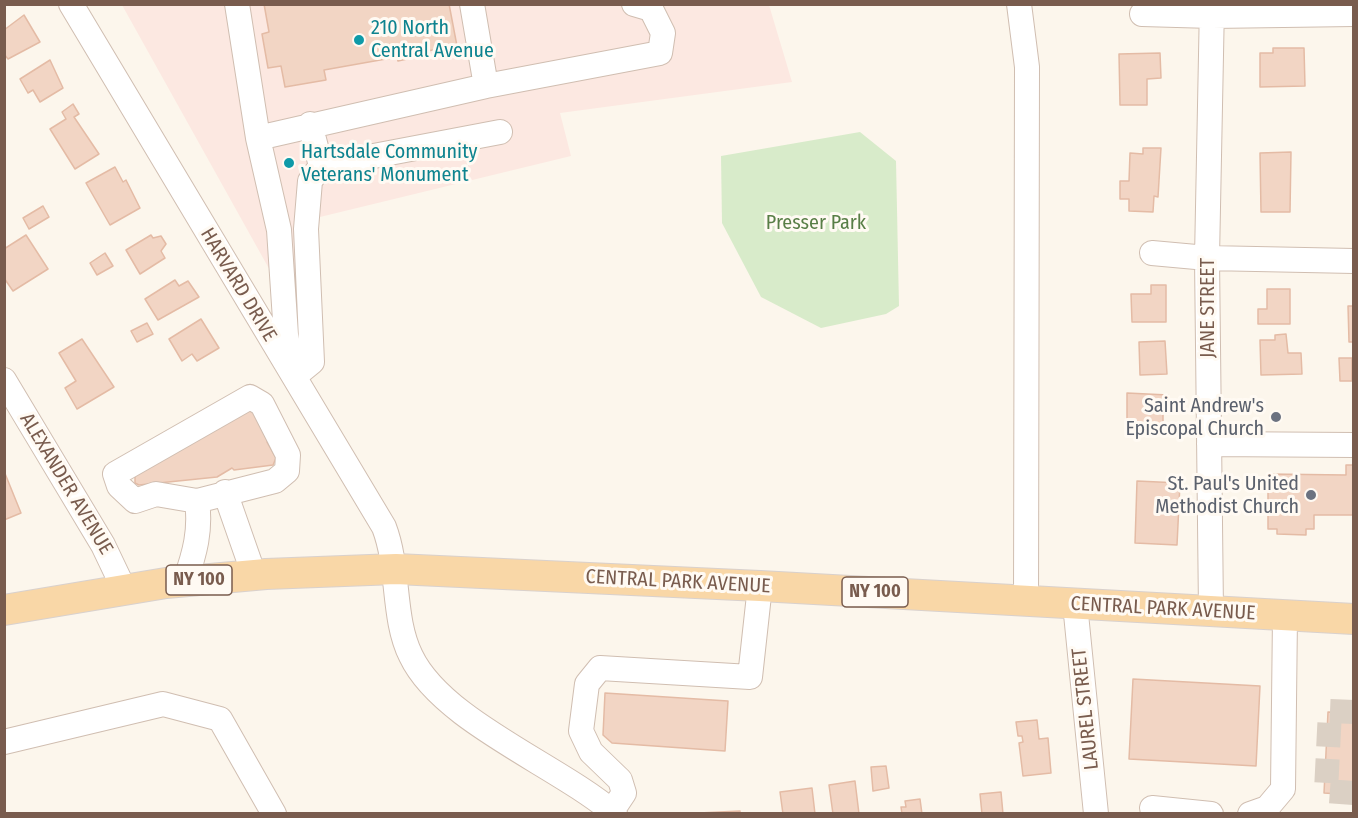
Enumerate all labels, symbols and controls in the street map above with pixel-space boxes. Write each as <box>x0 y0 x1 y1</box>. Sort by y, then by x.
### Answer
place label: 210 North Central Avenue <box>371 16 494 63</box>
marker: 210 North Central Avenue <box>352 33 366 47</box>
place label: Hartsdale Community Veterans' Monument <box>301 140 478 187</box>
marker: Hartsdale Community Veterans' Monument <box>282 156 296 170</box>
park label: Presser Park <box>766 211 866 235</box>
street label: HARVARD DRIVE <box>195 224 281 346</box>
street label: JANE STREET <box>1196 258 1220 358</box>
place label: Saint Andrew's Episcopal Church <box>1125 394 1264 441</box>
street label: ALEXANDER AVENUE <box>14 409 118 559</box>
marker: Saint Andrew's Episcopal Church <box>1269 410 1283 424</box>
place label: St. Paul's United Methodist Church <box>1155 472 1299 519</box>
marker: St. Paul's United Methodist Church <box>1304 488 1318 502</box>
road number: NY 100 <box>166 565 232 595</box>
street label: CENTRAL PARK AVENUE <box>585 565 771 599</box>
road number: NY 100 <box>842 577 908 607</box>
street label: CENTRAL PARK AVENUE <box>1070 592 1256 626</box>
street label: LAUREL STREET <box>1068 647 1104 771</box>

